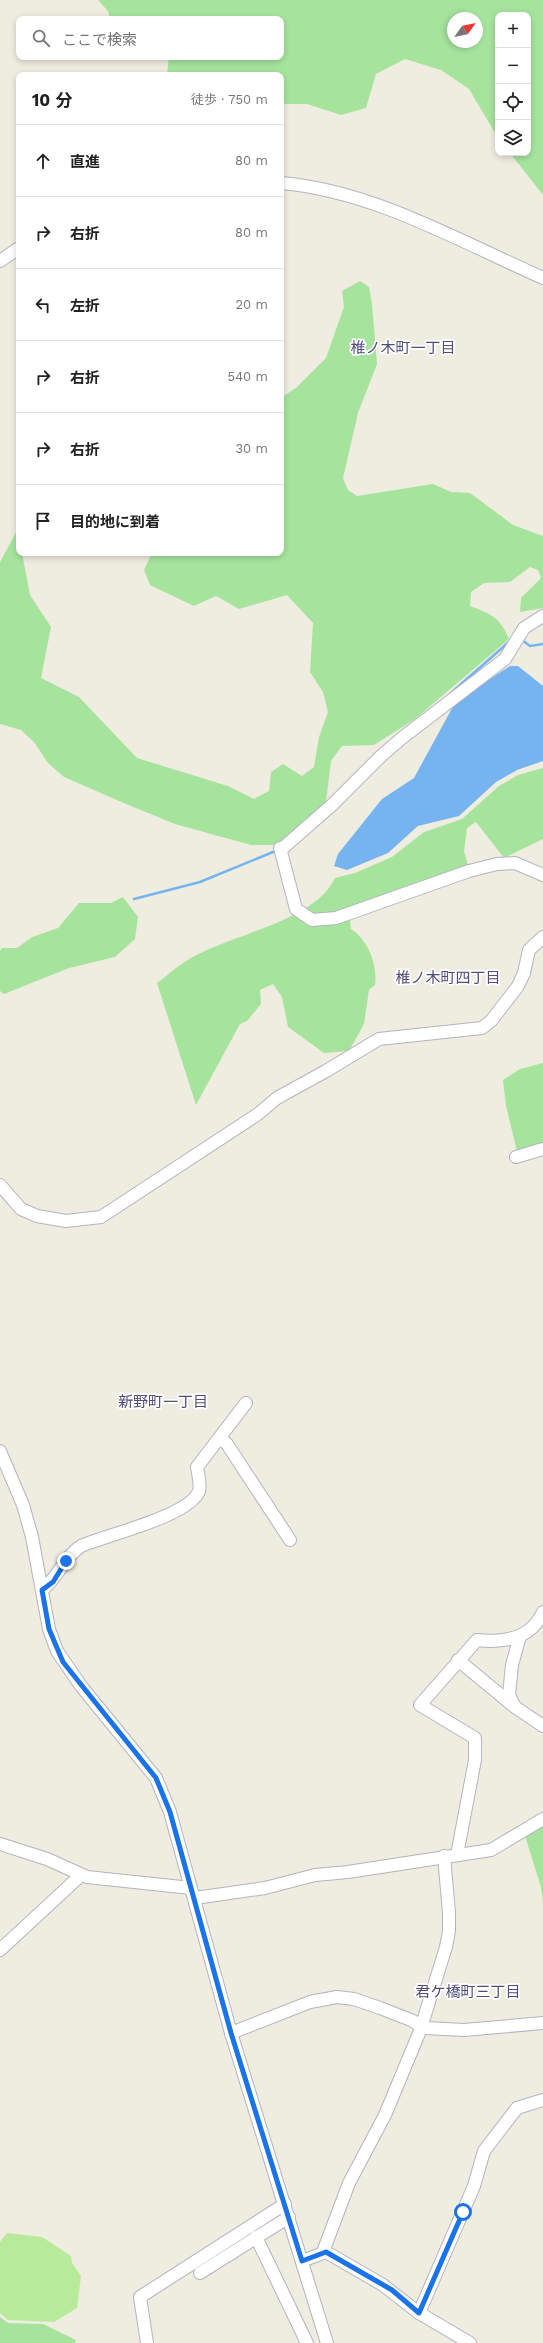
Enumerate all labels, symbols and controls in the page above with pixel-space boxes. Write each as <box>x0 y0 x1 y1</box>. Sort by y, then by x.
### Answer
north arrow <box>447 12 483 48</box>
map controls <box>495 12 531 156</box>
button: + <box>495 12 531 48</box>
search box <box>16 16 284 60</box>
icon: search <box>30 27 52 49</box>
text: ここで検索 <box>62 31 137 49</box>
button: − <box>495 48 531 84</box>
button: locate <box>495 84 531 120</box>
text: 10 分 <box>32 90 72 110</box>
text: 徒歩 · 750 m <box>191 92 268 107</box>
button: layers <box>495 120 531 156</box>
icon: ahead <box>32 150 54 172</box>
text: 直進 <box>70 153 100 171</box>
text: 80 m <box>235 153 268 168</box>
icon: right <box>32 222 54 244</box>
text: 右折 <box>70 225 100 243</box>
text: 80 m <box>235 225 268 240</box>
icon: left <box>32 294 54 316</box>
text: 左折 <box>70 297 100 315</box>
text: 20 m <box>236 297 268 312</box>
district label: 椎ノ木町一丁目 <box>350 339 456 357</box>
icon: right <box>32 366 54 388</box>
text: 右折 <box>70 369 100 387</box>
text: 540 m <box>228 369 268 384</box>
icon: right <box>32 438 54 460</box>
text: 右折 <box>70 441 100 459</box>
text: 30 m <box>236 441 268 456</box>
icon: arrive <box>32 510 54 532</box>
text: 目的地に到着 <box>70 513 160 531</box>
district label: 椎ノ木町四丁目 <box>395 969 501 987</box>
district label: 新野町一丁目 <box>118 1393 208 1411</box>
route end <box>57 1552 75 1570</box>
district label: 君ケ橋町三丁目 <box>415 1983 521 2001</box>
route start <box>454 2203 472 2221</box>

